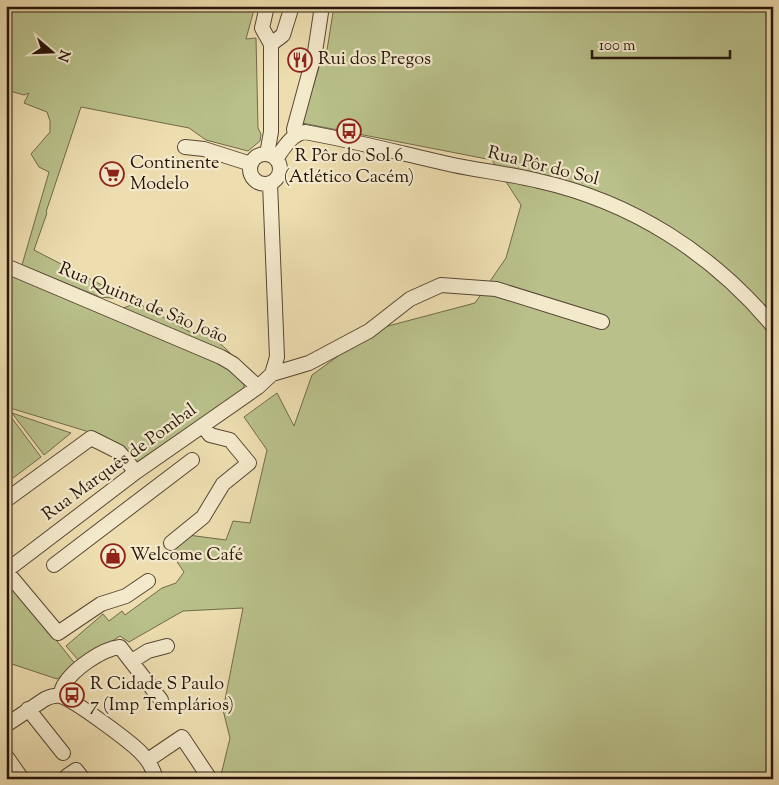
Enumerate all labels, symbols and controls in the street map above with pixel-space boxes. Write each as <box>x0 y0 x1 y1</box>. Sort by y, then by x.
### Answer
north arrow <box>28 28 78 78</box>
scale bar <box>592 28 729 60</box>
text: 100 m <box>599 36 636 57</box>
text: N <box>51 47 74 64</box>
restaurant icon: Rui dos Pregos <box>287 47 313 73</box>
place label: Rui dos Pregos <box>318 47 431 73</box>
bus stop icon: R Pôr do Sol 6 (Atlético Cacém) <box>336 118 362 144</box>
street label: Rua Pôr do Sol <box>485 141 601 193</box>
place label: R Pôr do Sol 6 (Atlético Cacém) <box>284 144 414 191</box>
place label: Continente Modelo <box>130 151 219 198</box>
supermarket icon: Continente Modelo <box>99 161 125 187</box>
street label: Rua Quinta de São João <box>54 257 232 352</box>
street label: Rua Marquês de Pombal <box>37 398 203 528</box>
shop icon: Welcome Café <box>100 543 126 569</box>
place label: Welcome Café <box>130 543 243 569</box>
place label: R Cidade S Paulo 7 (Imp Templários) <box>90 672 234 719</box>
bus stop icon: R Cidade S Paulo 7 (Imp Templários) <box>59 682 85 708</box>

